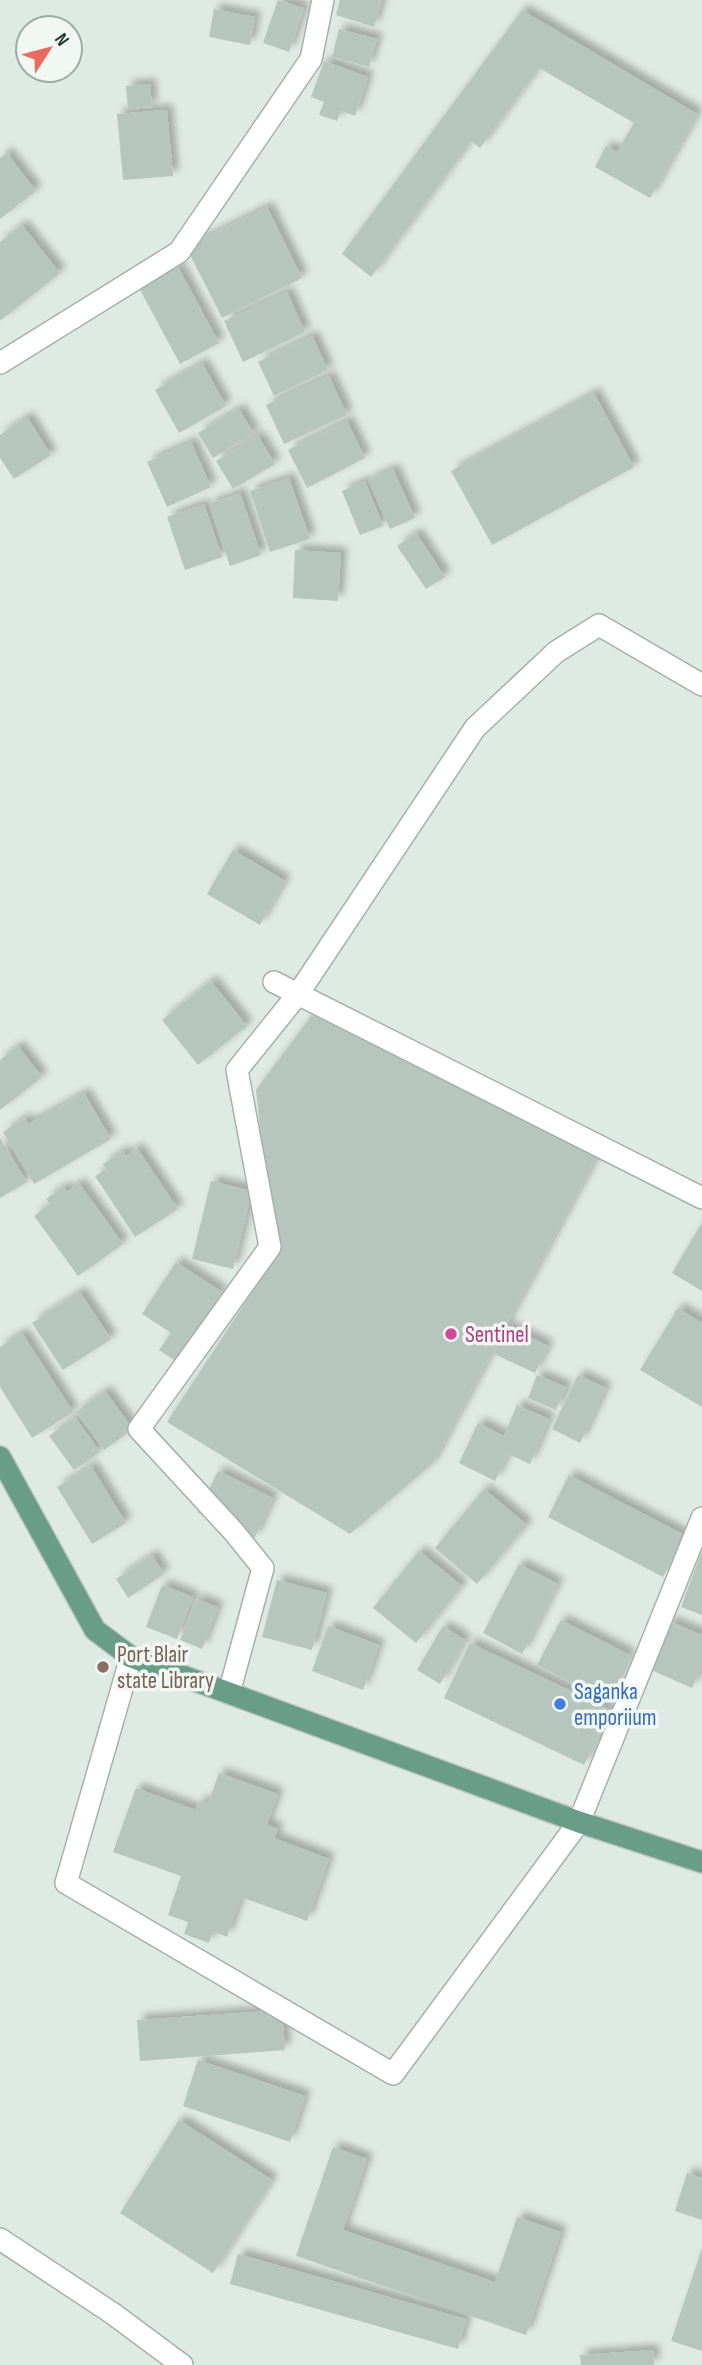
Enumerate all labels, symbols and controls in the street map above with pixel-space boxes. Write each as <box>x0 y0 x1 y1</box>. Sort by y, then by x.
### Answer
north arrow <box>14 14 84 84</box>
text: N <box>49 29 74 51</box>
place label: Sentinel <box>465 1321 529 1349</box>
marker: Sentinel <box>443 1326 459 1342</box>
place label: Port Blair state Library <box>117 1641 214 1695</box>
marker: Port Blair state Library <box>95 1659 111 1675</box>
place label: Saganka emporiium <box>574 1678 657 1732</box>
marker: Saganka emporiium <box>552 1696 568 1712</box>

